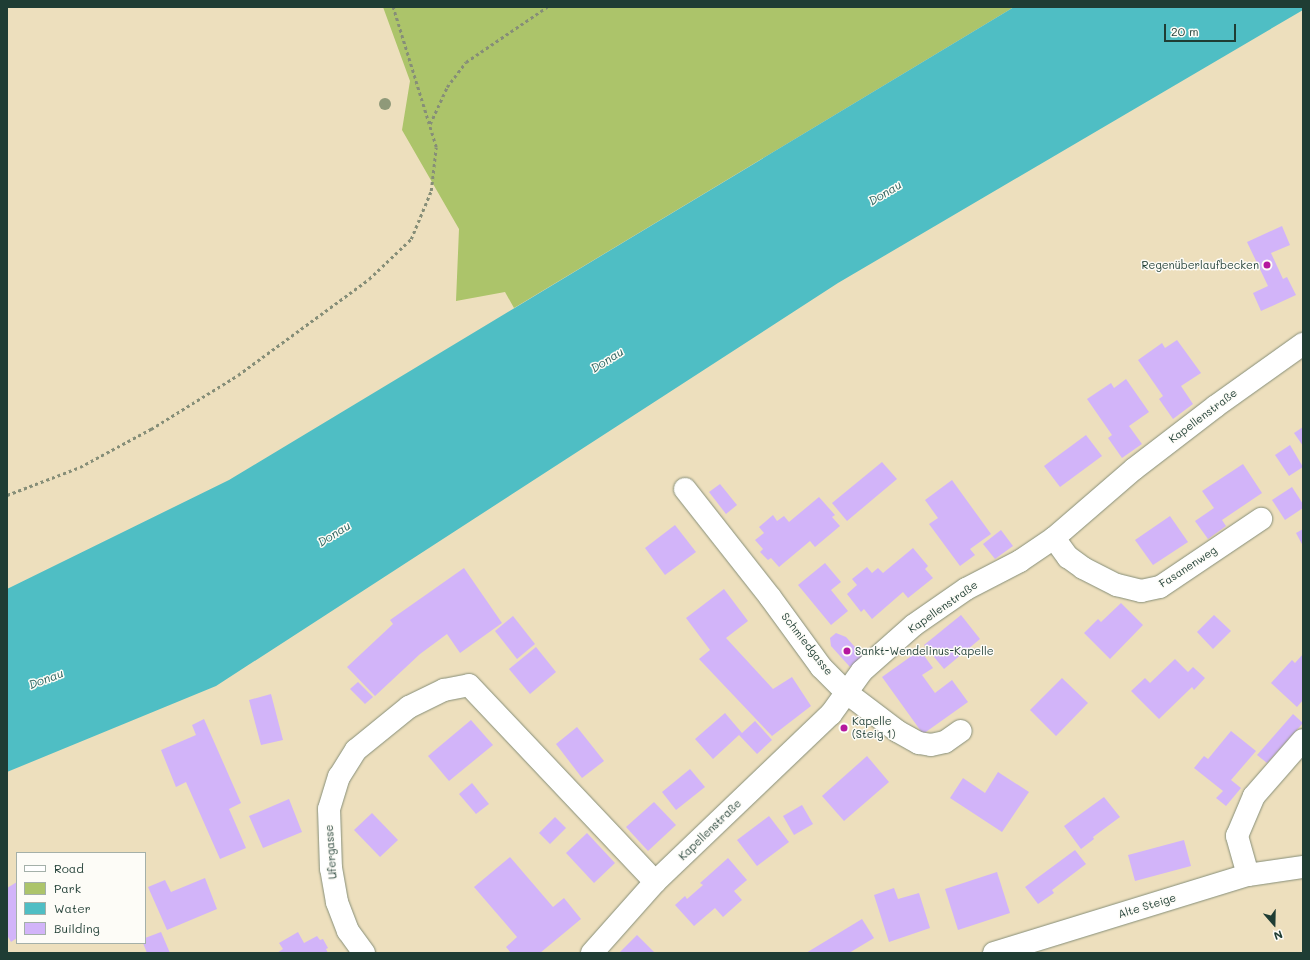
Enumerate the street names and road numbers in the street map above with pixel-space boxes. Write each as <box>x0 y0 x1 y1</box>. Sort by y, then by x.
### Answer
street label: Kapellenstraße <box>1166 386 1240 446</box>
street label: Fasanenweg <box>1157 544 1219 590</box>
street label: Kapellenstraße <box>906 578 980 636</box>
street label: Schmiedgasse <box>779 610 835 678</box>
street label: Kapellenstraße <box>676 797 744 863</box>
street label: Ufergasse <box>323 824 339 880</box>
street label: Alte Steige <box>1116 891 1178 921</box>

